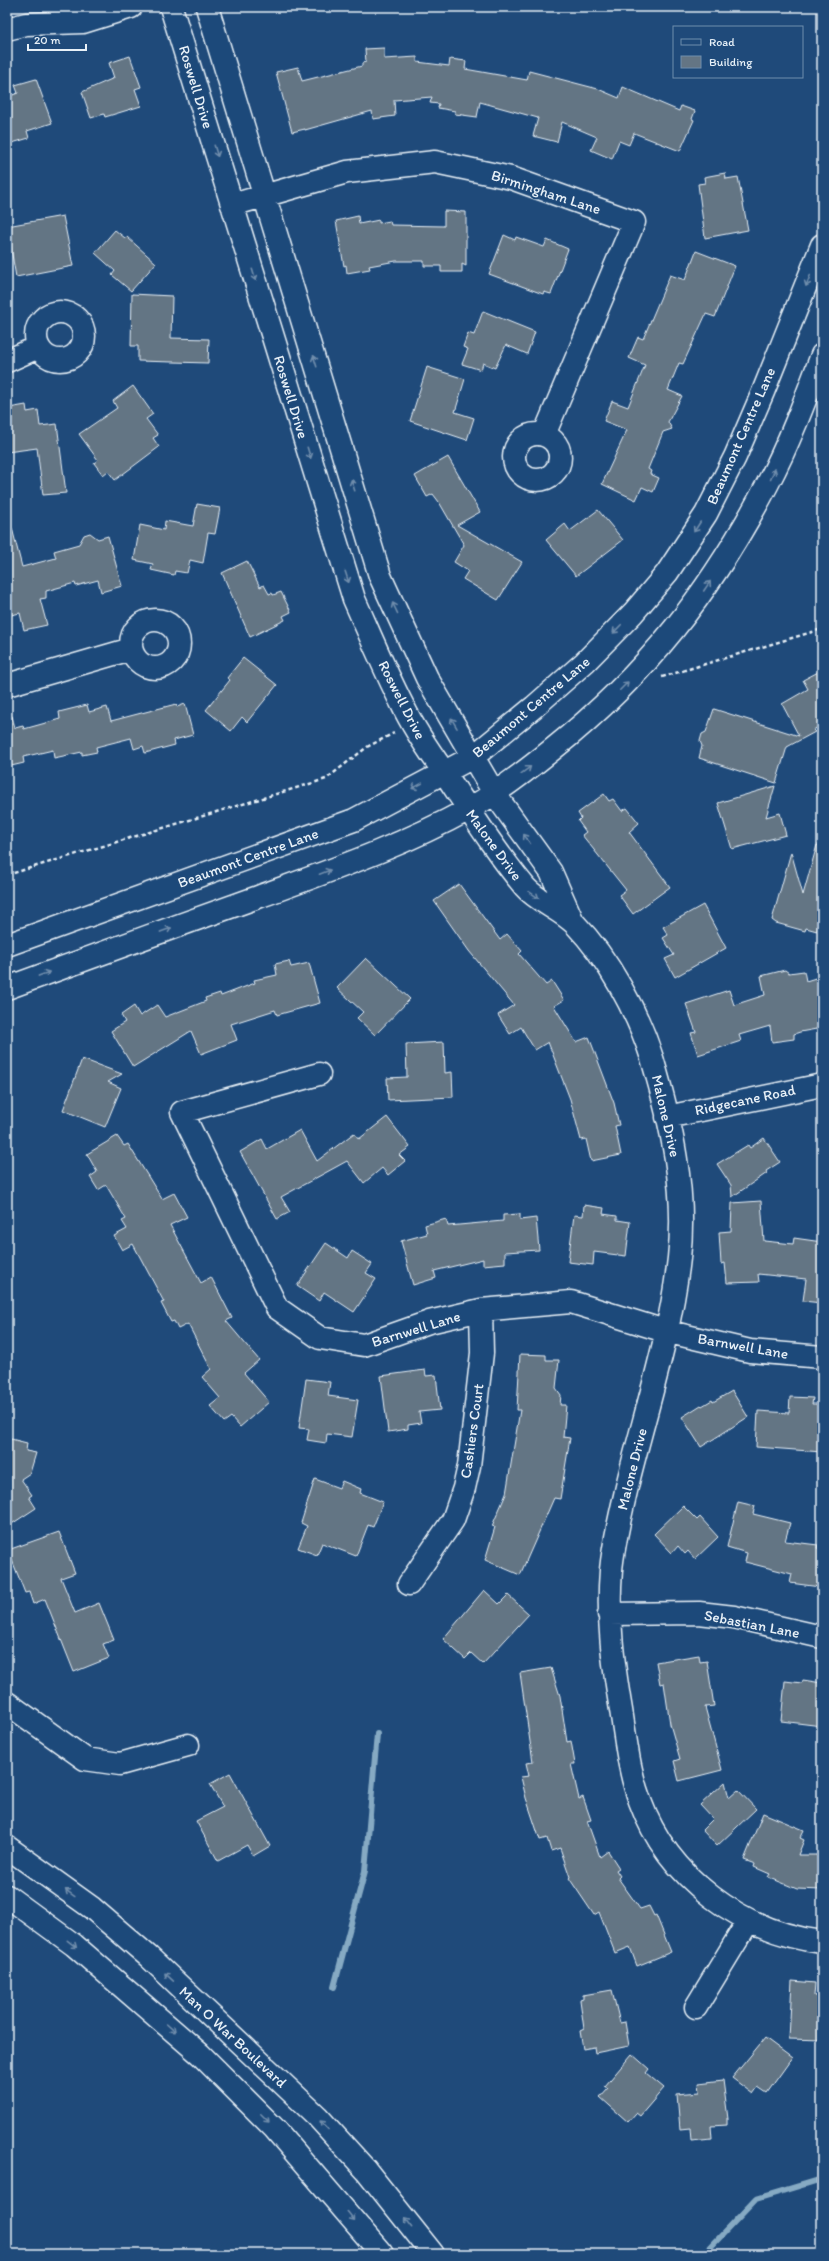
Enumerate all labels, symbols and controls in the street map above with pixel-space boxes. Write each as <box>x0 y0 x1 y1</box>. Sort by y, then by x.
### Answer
scale bar <box>28 26 86 52</box>
legend <box>673 26 803 78</box>
text: 20 m <box>34 33 61 47</box>
text: Road <box>709 35 735 49</box>
street label: Roswell Drive <box>175 43 217 131</box>
text: Building <box>709 55 753 69</box>
one-way arrow <box>212 145 220 157</box>
street label: Birmingham Lane <box>489 166 603 218</box>
one-way arrow <box>251 269 258 282</box>
one-way arrow <box>803 274 811 286</box>
street label: Roswell Drive <box>270 353 312 441</box>
one-way arrow <box>311 354 318 367</box>
street label: Beaumont Centre Lane <box>703 365 779 507</box>
one-way arrow <box>306 447 313 460</box>
one-way arrow <box>769 468 777 480</box>
one-way arrow <box>349 479 356 492</box>
one-way arrow <box>693 521 701 532</box>
one-way arrow <box>344 571 351 584</box>
one-way arrow <box>703 581 711 592</box>
one-way arrow <box>391 602 398 614</box>
one-way arrow <box>612 624 622 634</box>
street label: Beaumont Centre Lane <box>468 652 594 762</box>
street label: Roswell Drive <box>374 658 430 742</box>
one-way arrow <box>620 681 629 691</box>
one-way arrow <box>450 717 458 729</box>
one-way arrow <box>520 766 531 775</box>
one-way arrow <box>412 783 424 790</box>
street label: Malone Drive <box>462 806 526 884</box>
street label: Beaumont Centre Lane <box>175 824 321 892</box>
one-way arrow <box>523 834 531 845</box>
one-way arrow <box>319 867 331 875</box>
one-way arrow <box>529 891 540 899</box>
one-way arrow <box>159 926 172 933</box>
one-way arrow <box>37 970 49 978</box>
street label: Malone Drive <box>648 1073 684 1159</box>
street label: Ridgecane Road <box>693 1081 797 1119</box>
street label: Barnwell Lane <box>370 1307 462 1351</box>
street label: Barnwell Lane <box>696 1329 790 1363</box>
street label: Cashiers Court <box>456 1382 488 1480</box>
street label: Malone Drive <box>613 1426 651 1512</box>
street label: Sebastian Lane <box>703 1606 801 1642</box>
one-way arrow <box>65 1889 76 1897</box>
one-way arrow <box>67 1939 78 1948</box>
one-way arrow <box>164 1972 174 1982</box>
street label: Man O War Boulevard <box>175 1982 291 2092</box>
one-way arrow <box>166 2024 176 2033</box>
one-way arrow <box>260 2113 270 2123</box>
one-way arrow <box>319 2120 329 2130</box>
one-way arrow <box>346 2210 355 2221</box>
one-way arrow <box>404 2218 413 2229</box>

